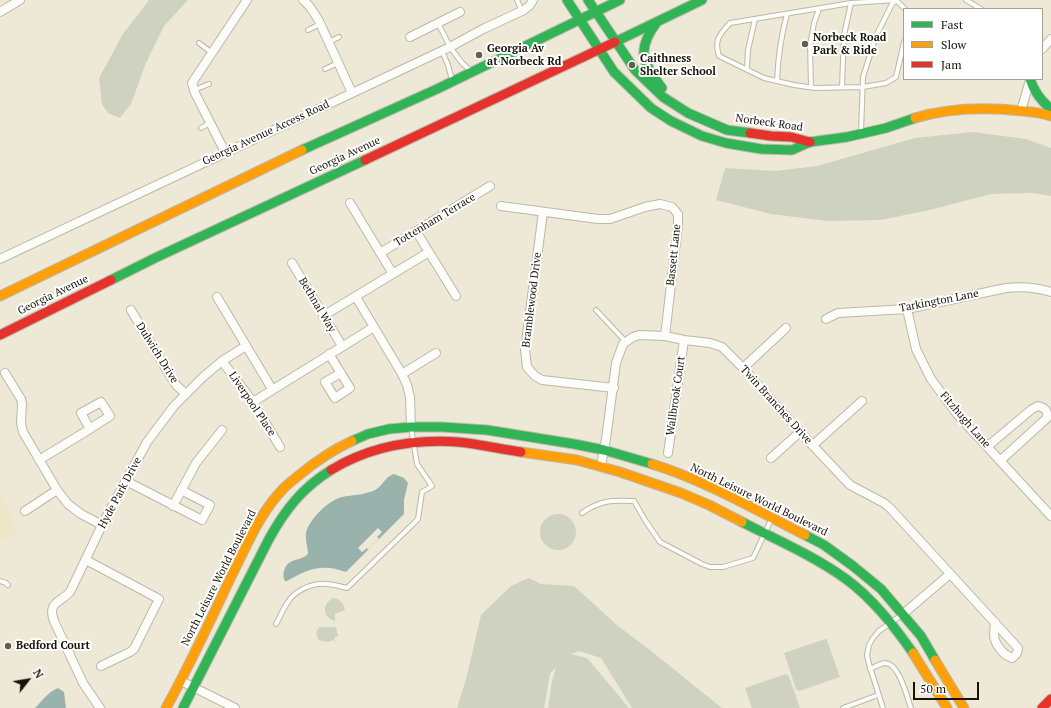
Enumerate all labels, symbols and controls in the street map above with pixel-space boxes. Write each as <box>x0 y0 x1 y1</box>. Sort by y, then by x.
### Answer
legend <box>903 8 1043 80</box>
text: Fast <box>941 17 963 32</box>
place label: Norbeck Road Park & Ride <box>813 31 886 57</box>
text: Slow <box>941 37 966 52</box>
marker: Norbeck Road Park & Ride <box>800 39 810 49</box>
place label: Georgia Av at Norbeck Rd <box>487 42 561 68</box>
marker: Georgia Av at Norbeck Rd <box>474 50 484 60</box>
place label: Caithness Shelter School <box>640 52 716 78</box>
text: Jam <box>941 57 962 72</box>
marker: Caithness Shelter School <box>627 60 637 70</box>
street label: Georgia Avenue Access Road <box>200 98 332 168</box>
street label: Norbeck Road <box>734 112 804 134</box>
street label: Georgia Avenue <box>307 134 383 178</box>
street label: Tottenham Terrace <box>392 190 478 250</box>
street label: Bassett Lane <box>664 224 684 286</box>
street label: Bramblewood Drive <box>520 252 544 348</box>
street label: Georgia Avenue <box>16 272 90 318</box>
street label: Bethnal Way <box>295 275 339 335</box>
street label: Tarkington Lane <box>898 287 980 315</box>
street label: Dulwich Drive <box>133 320 181 386</box>
street label: Wallbrook Court <box>664 355 688 437</box>
street label: Twin Branches Drive <box>737 363 815 447</box>
street label: Liverpool Place <box>226 369 278 439</box>
street label: Fitzhugh Lane <box>937 389 993 451</box>
street label: Hyde Park Drive <box>96 455 144 531</box>
street label: North Leisure World Boulevard <box>688 461 830 539</box>
street label: North Leisure World Boulevard <box>179 508 259 648</box>
place label: Bedford Court <box>16 639 90 653</box>
marker: Bedford Court <box>3 641 13 651</box>
north arrow <box>8 660 48 700</box>
text: N <box>30 667 46 681</box>
scale bar <box>915 674 981 700</box>
text: 50 m <box>920 681 946 696</box>

